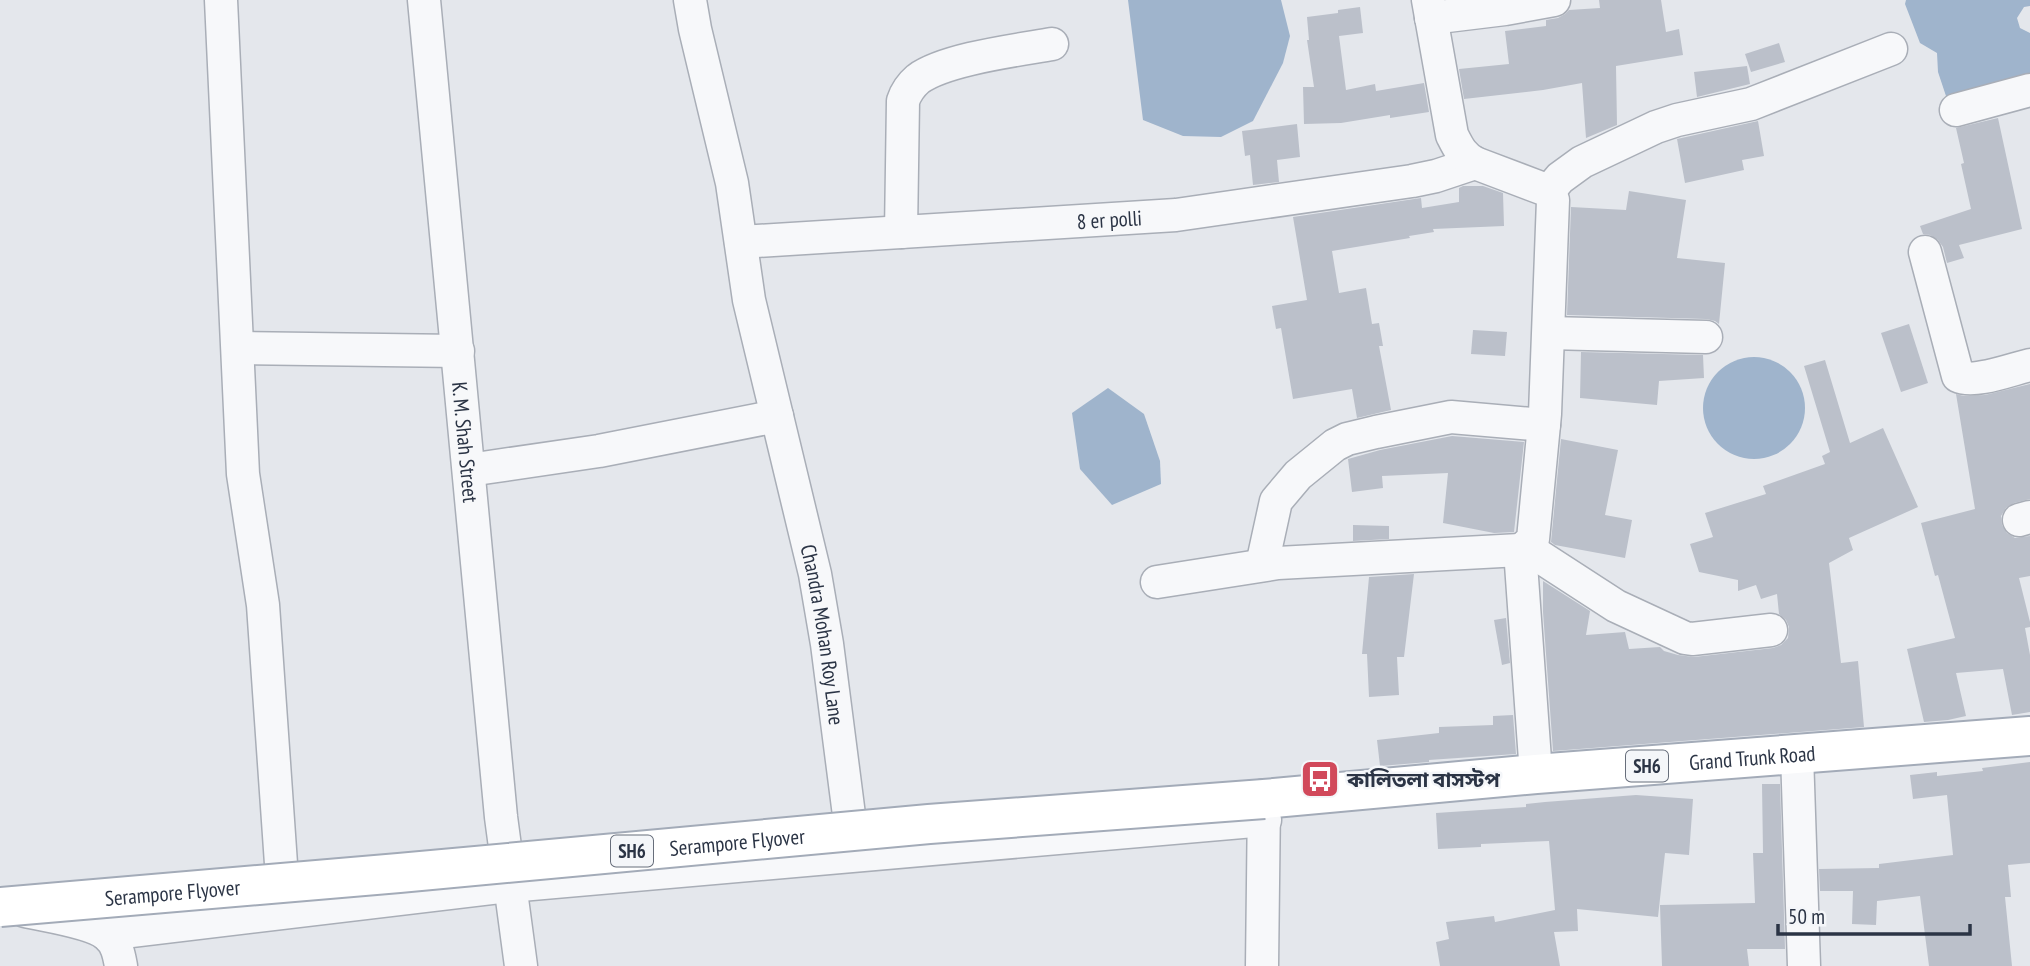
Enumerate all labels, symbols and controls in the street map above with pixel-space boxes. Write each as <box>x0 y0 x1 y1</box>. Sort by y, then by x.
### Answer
street label: 8 er polli <box>1076 204 1143 235</box>
street label: K. M. Shah Street <box>447 380 485 504</box>
street label: Chandra Mohan Roy Lane <box>795 541 851 727</box>
street label: Grand Trunk Road <box>1688 739 1816 776</box>
road number: SH6 <box>1626 750 1668 782</box>
bus stop icon: কালিতলা বাসস্টপ <box>1299 758 1341 800</box>
place label: কালিতলা বাসস্টপ <box>1346 766 1500 793</box>
street label: Serampore Flyover <box>668 822 806 861</box>
road number: SH6 <box>611 836 653 866</box>
street label: Serampore Flyover <box>104 873 241 912</box>
scale bar <box>1778 892 1970 936</box>
text: 50 m <box>1788 903 1825 930</box>

